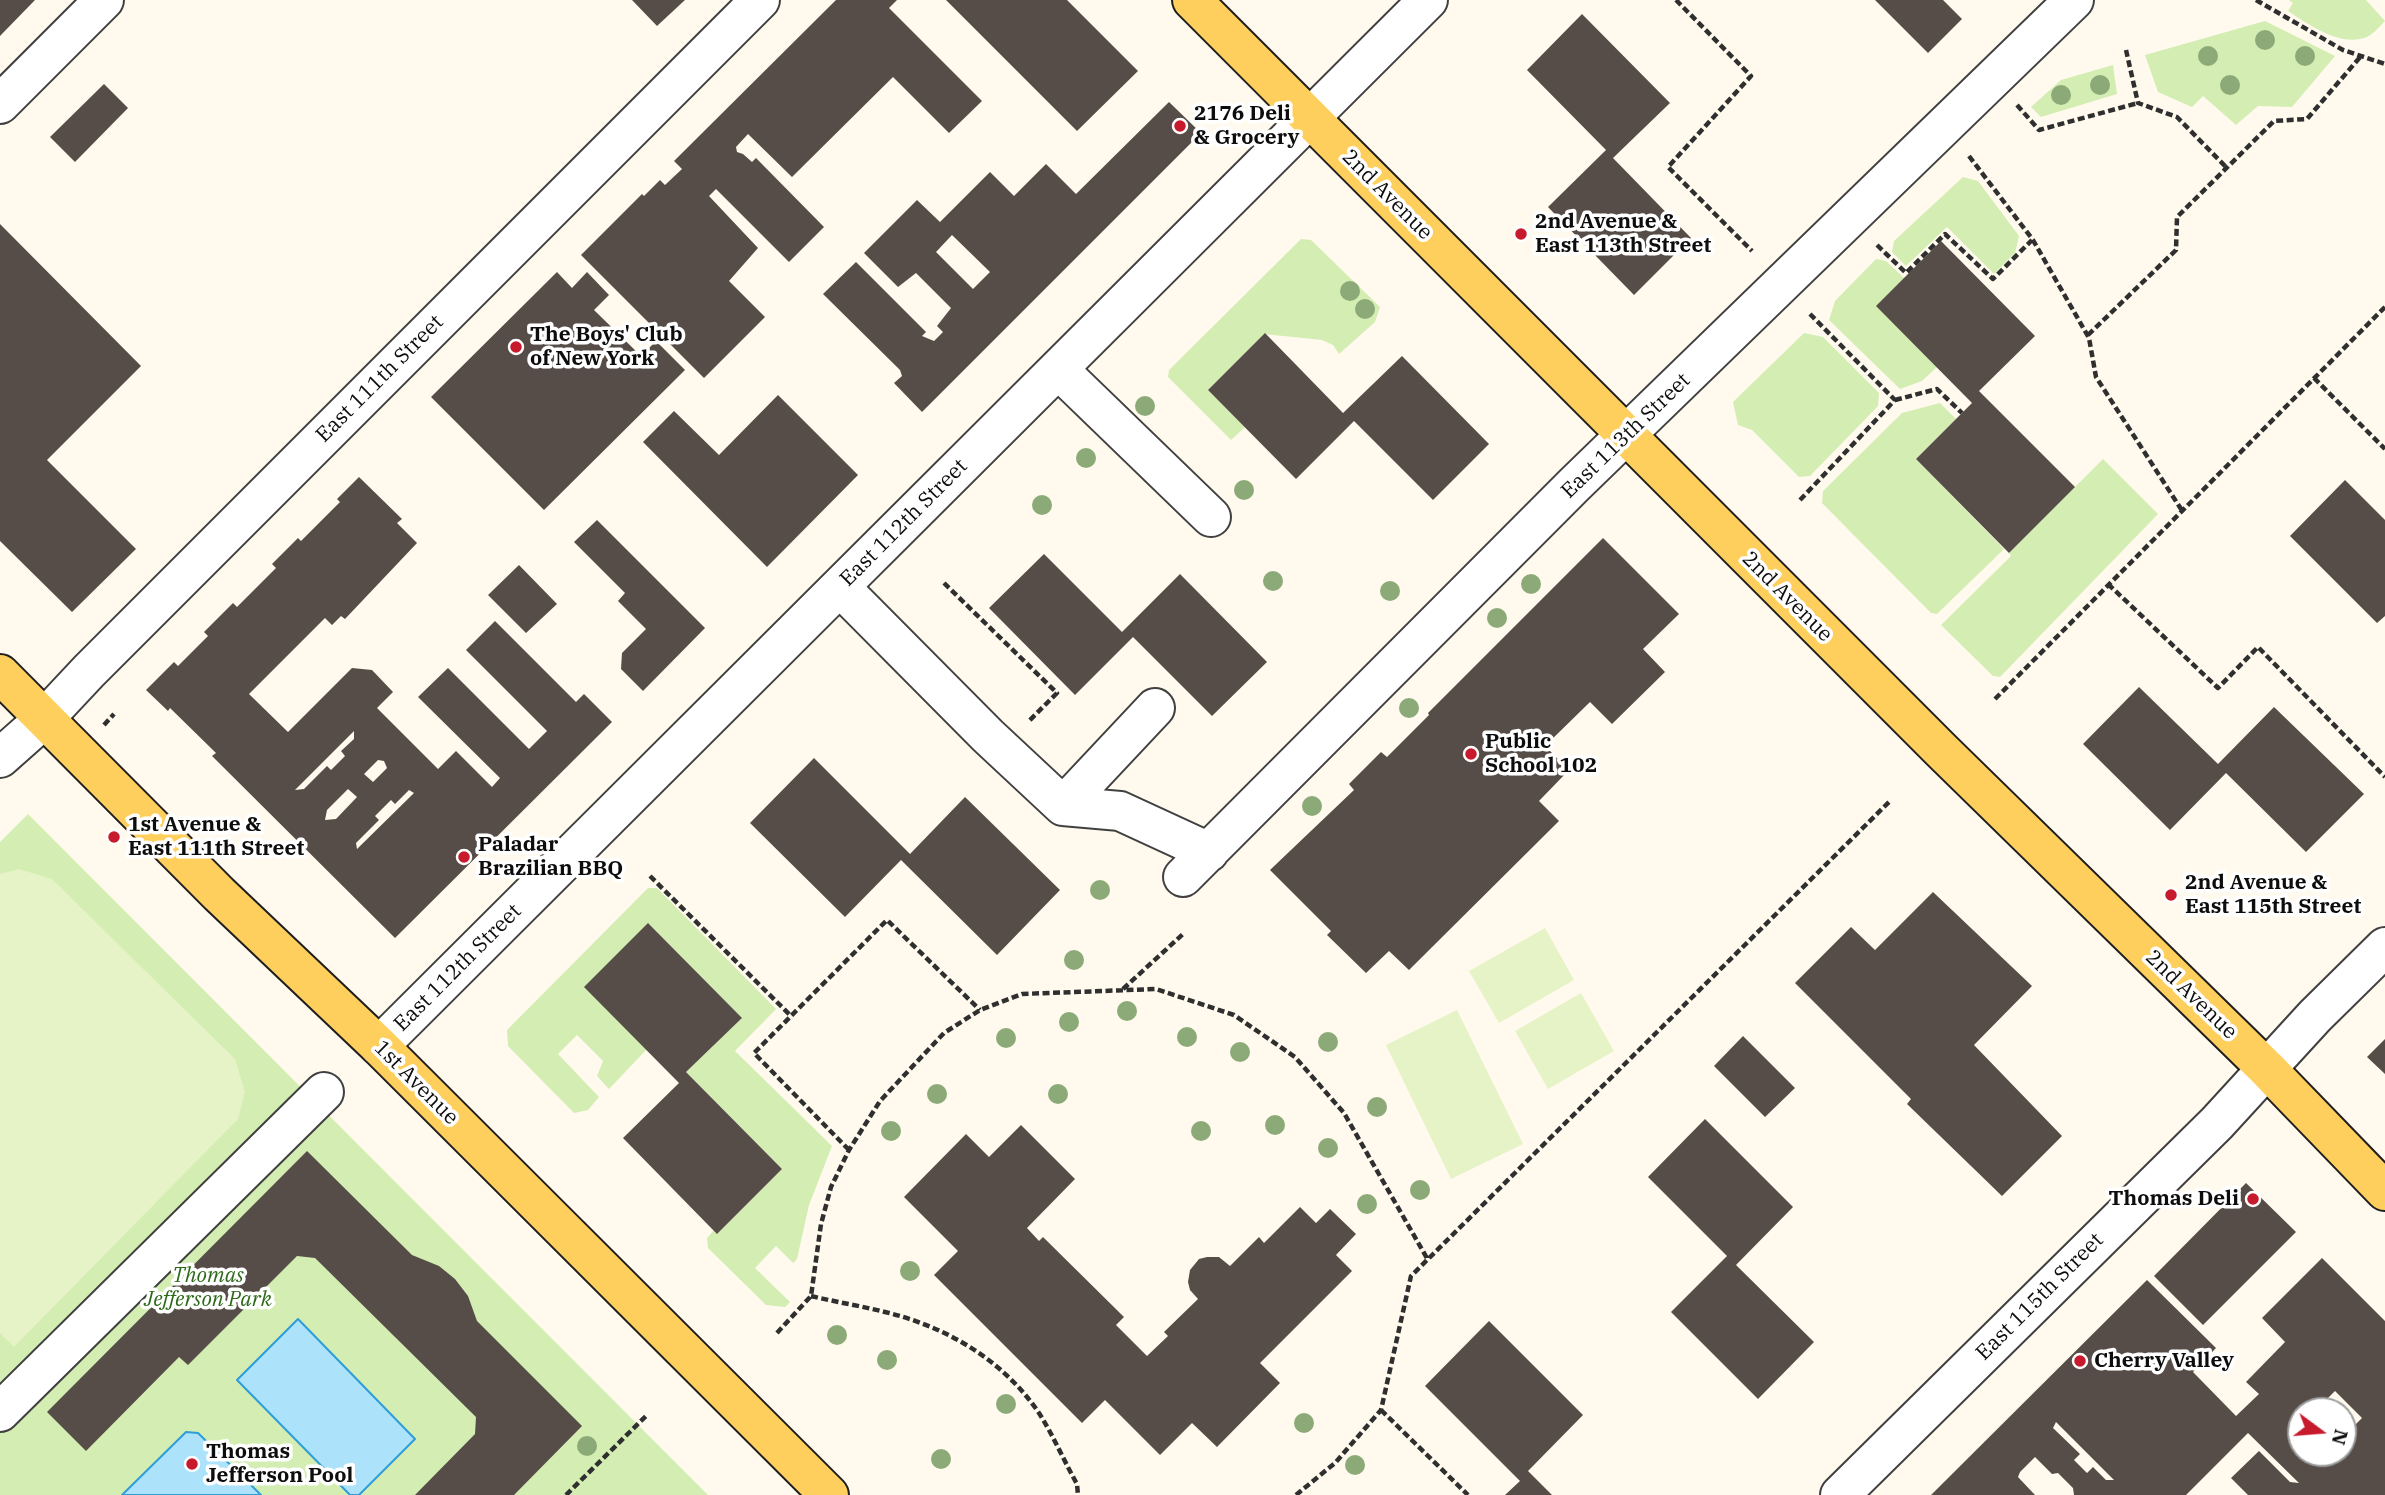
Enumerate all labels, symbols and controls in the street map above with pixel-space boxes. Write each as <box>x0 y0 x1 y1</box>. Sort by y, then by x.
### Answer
place label: 2176 Deli & Grocery <box>1194 101 1300 151</box>
marker: 2176 Deli & Grocery <box>1172 118 1188 134</box>
street label: 2nd Avenue <box>1337 145 1437 245</box>
place label: 2nd Avenue & East 113th Street <box>1535 209 1711 259</box>
marker: 2nd Avenue & East 113th Street <box>1513 226 1529 242</box>
street label: East 111th Street <box>311 310 449 448</box>
place label: The Boys' Club of New York <box>530 322 683 372</box>
marker: The Boys' Club of New York <box>508 339 524 355</box>
street label: East 113th Street <box>1556 368 1696 504</box>
street label: East 112th Street <box>835 454 973 592</box>
street label: 2nd Avenue <box>1737 547 1837 647</box>
place label: Public School 102 <box>1485 729 1597 779</box>
marker: Public School 102 <box>1463 746 1479 762</box>
place label: 1st Avenue & East 111th Street <box>128 812 304 862</box>
marker: 1st Avenue & East 111th Street <box>106 829 122 845</box>
place label: Paladar Brazilian BBQ <box>478 832 623 882</box>
marker: Paladar Brazilian BBQ <box>456 849 472 865</box>
place label: 2nd Avenue & East 115th Street <box>2185 870 2361 920</box>
marker: 2nd Avenue & East 115th Street <box>2163 887 2179 903</box>
street label: East 112th Street <box>389 899 527 1037</box>
street label: 2nd Avenue <box>2140 945 2242 1045</box>
street label: 1st Avenue <box>369 1036 463 1130</box>
place label: Thomas Deli <box>2108 1186 2239 1212</box>
marker: Thomas Deli <box>2245 1191 2261 1207</box>
street label: East 115th Street <box>1971 1228 2109 1366</box>
park label: Thomas Jefferson Park <box>144 1263 272 1313</box>
place label: Cherry Valley <box>2094 1348 2234 1374</box>
marker: Cherry Valley <box>2072 1353 2088 1369</box>
north arrow <box>2287 1397 2357 1467</box>
text: N <box>2327 1427 2354 1448</box>
place label: Thomas Jefferson Pool <box>206 1439 353 1489</box>
marker: Thomas Jefferson Pool <box>184 1456 200 1472</box>

